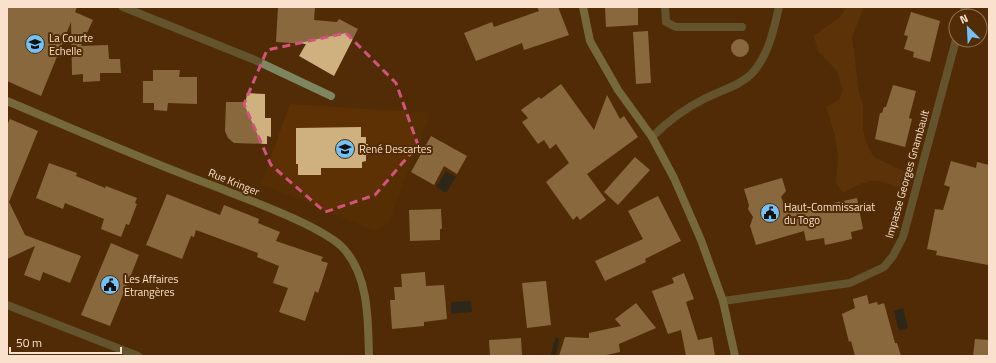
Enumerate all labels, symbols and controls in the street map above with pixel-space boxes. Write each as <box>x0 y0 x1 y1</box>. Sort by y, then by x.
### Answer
north arrow <box>948 8 988 48</box>
text: N <box>957 10 971 28</box>
place label: La Courte Echelle <box>49 30 93 59</box>
school or university icon: La Courte Echelle <box>24 33 46 55</box>
street label: Impasse Georges Gnambault <box>881 108 933 240</box>
school or university icon: René Descartes <box>334 138 356 160</box>
place label: René Descartes <box>359 141 432 157</box>
street label: Rue Kringer <box>206 164 262 200</box>
place label: Haut-Commissariat du Togo <box>784 199 875 228</box>
public building icon: Haut-Commissariat du Togo <box>759 202 781 224</box>
place label: Les Affaires Etrangères <box>124 271 178 300</box>
public building icon: Les Affaires Etrangères <box>99 274 121 296</box>
scale bar <box>10 329 121 355</box>
text: 50 m <box>16 333 42 352</box>

